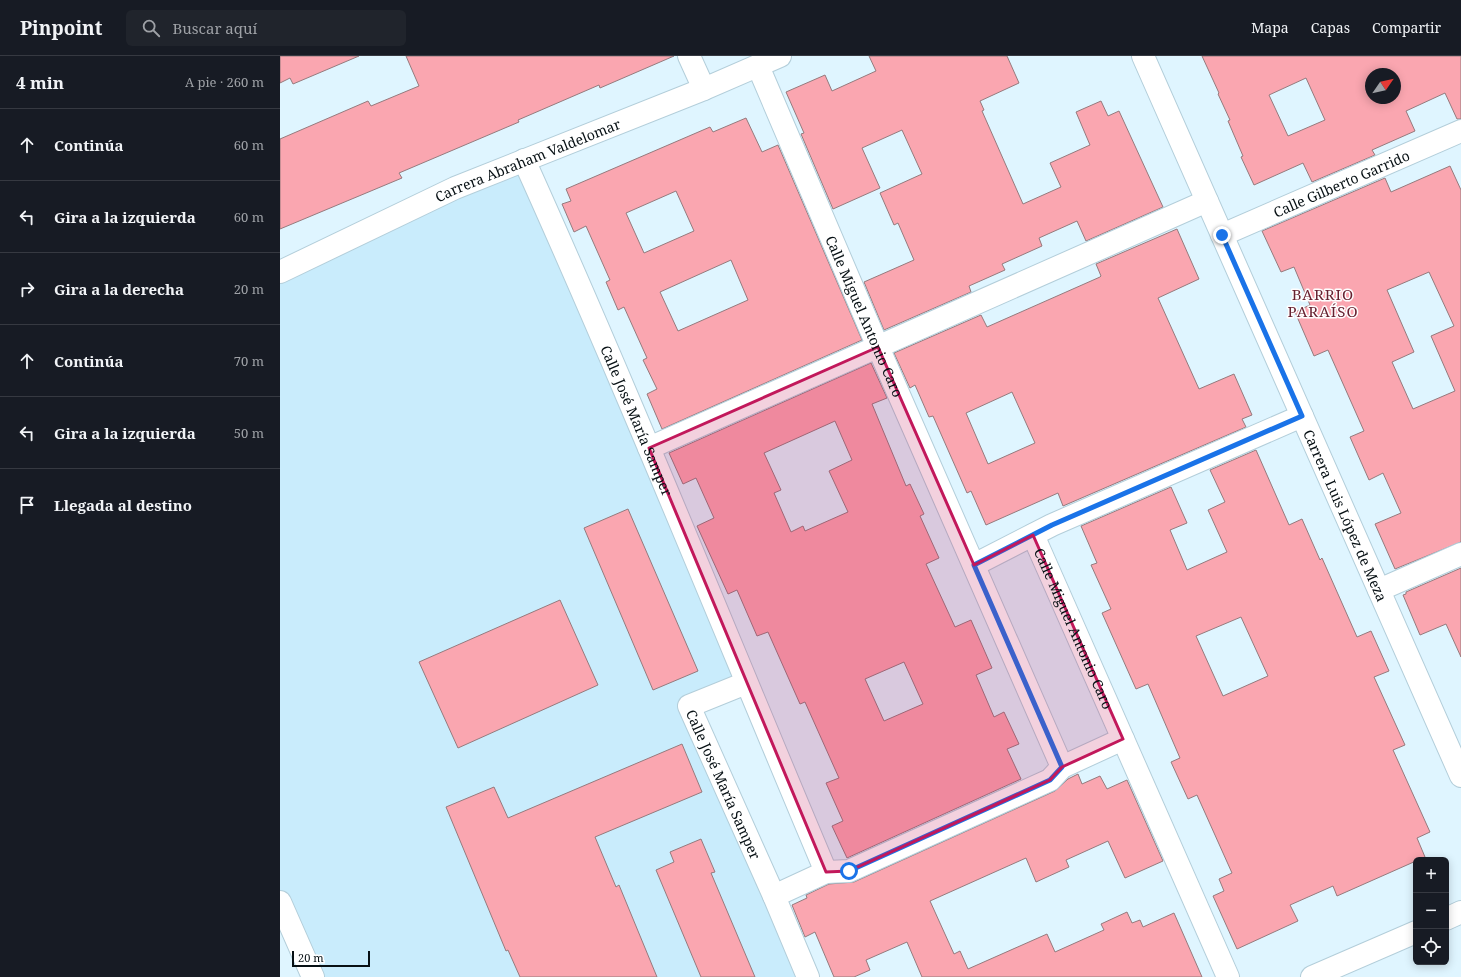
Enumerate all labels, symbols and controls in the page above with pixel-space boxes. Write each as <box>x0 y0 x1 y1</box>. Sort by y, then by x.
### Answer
search box <box>126 10 406 46</box>
text: Pinpoint <box>20 15 102 41</box>
icon: search <box>140 17 162 39</box>
text: Buscar aquí <box>172 18 257 38</box>
text: Mapa <box>1251 18 1289 37</box>
text: Capas <box>1311 18 1350 37</box>
text: Compartir <box>1372 18 1441 37</box>
north arrow <box>1365 68 1401 104</box>
text: 4 min <box>16 71 64 94</box>
text: A pie · 260 m <box>185 73 264 91</box>
street label: Carrera Abraham Valdelomar <box>432 114 624 206</box>
icon: ahead <box>16 134 38 156</box>
text: Continúa <box>54 135 124 155</box>
text: 60 m <box>234 136 264 154</box>
street label: Calle Gilberto Garrido <box>1270 145 1412 221</box>
icon: left <box>16 206 38 228</box>
text: Gira a la izquierda <box>54 207 196 227</box>
text: 60 m <box>234 208 264 226</box>
route end <box>1213 226 1231 244</box>
street label: Calle Miguel Antonio Caro <box>822 232 908 400</box>
icon: right <box>16 278 38 300</box>
text: Gira a la derecha <box>54 279 184 299</box>
text: 20 m <box>234 280 264 298</box>
district label: BARRIO PARAÍSO <box>1287 284 1359 321</box>
street label: Calle José María Samper <box>597 342 678 499</box>
icon: ahead <box>16 350 38 372</box>
text: Continúa <box>54 351 124 371</box>
text: 70 m <box>234 352 264 370</box>
icon: left <box>16 422 38 444</box>
text: Gira a la izquierda <box>54 423 196 443</box>
text: 50 m <box>234 424 264 442</box>
street label: Carrera Luis López de Meza <box>1299 426 1392 604</box>
icon: arrive <box>16 494 38 516</box>
text: Llegada al destino <box>54 495 192 515</box>
street label: Calle Miguel Antonio Caro <box>1030 545 1118 712</box>
street label: Calle José María Samper <box>682 706 766 862</box>
map controls <box>1413 857 1449 965</box>
button: + <box>1413 857 1449 893</box>
route start <box>840 862 858 880</box>
button: − <box>1413 893 1449 929</box>
button: locate <box>1413 929 1449 965</box>
scale bar <box>292 949 370 968</box>
text: 20 m <box>298 950 324 965</box>

